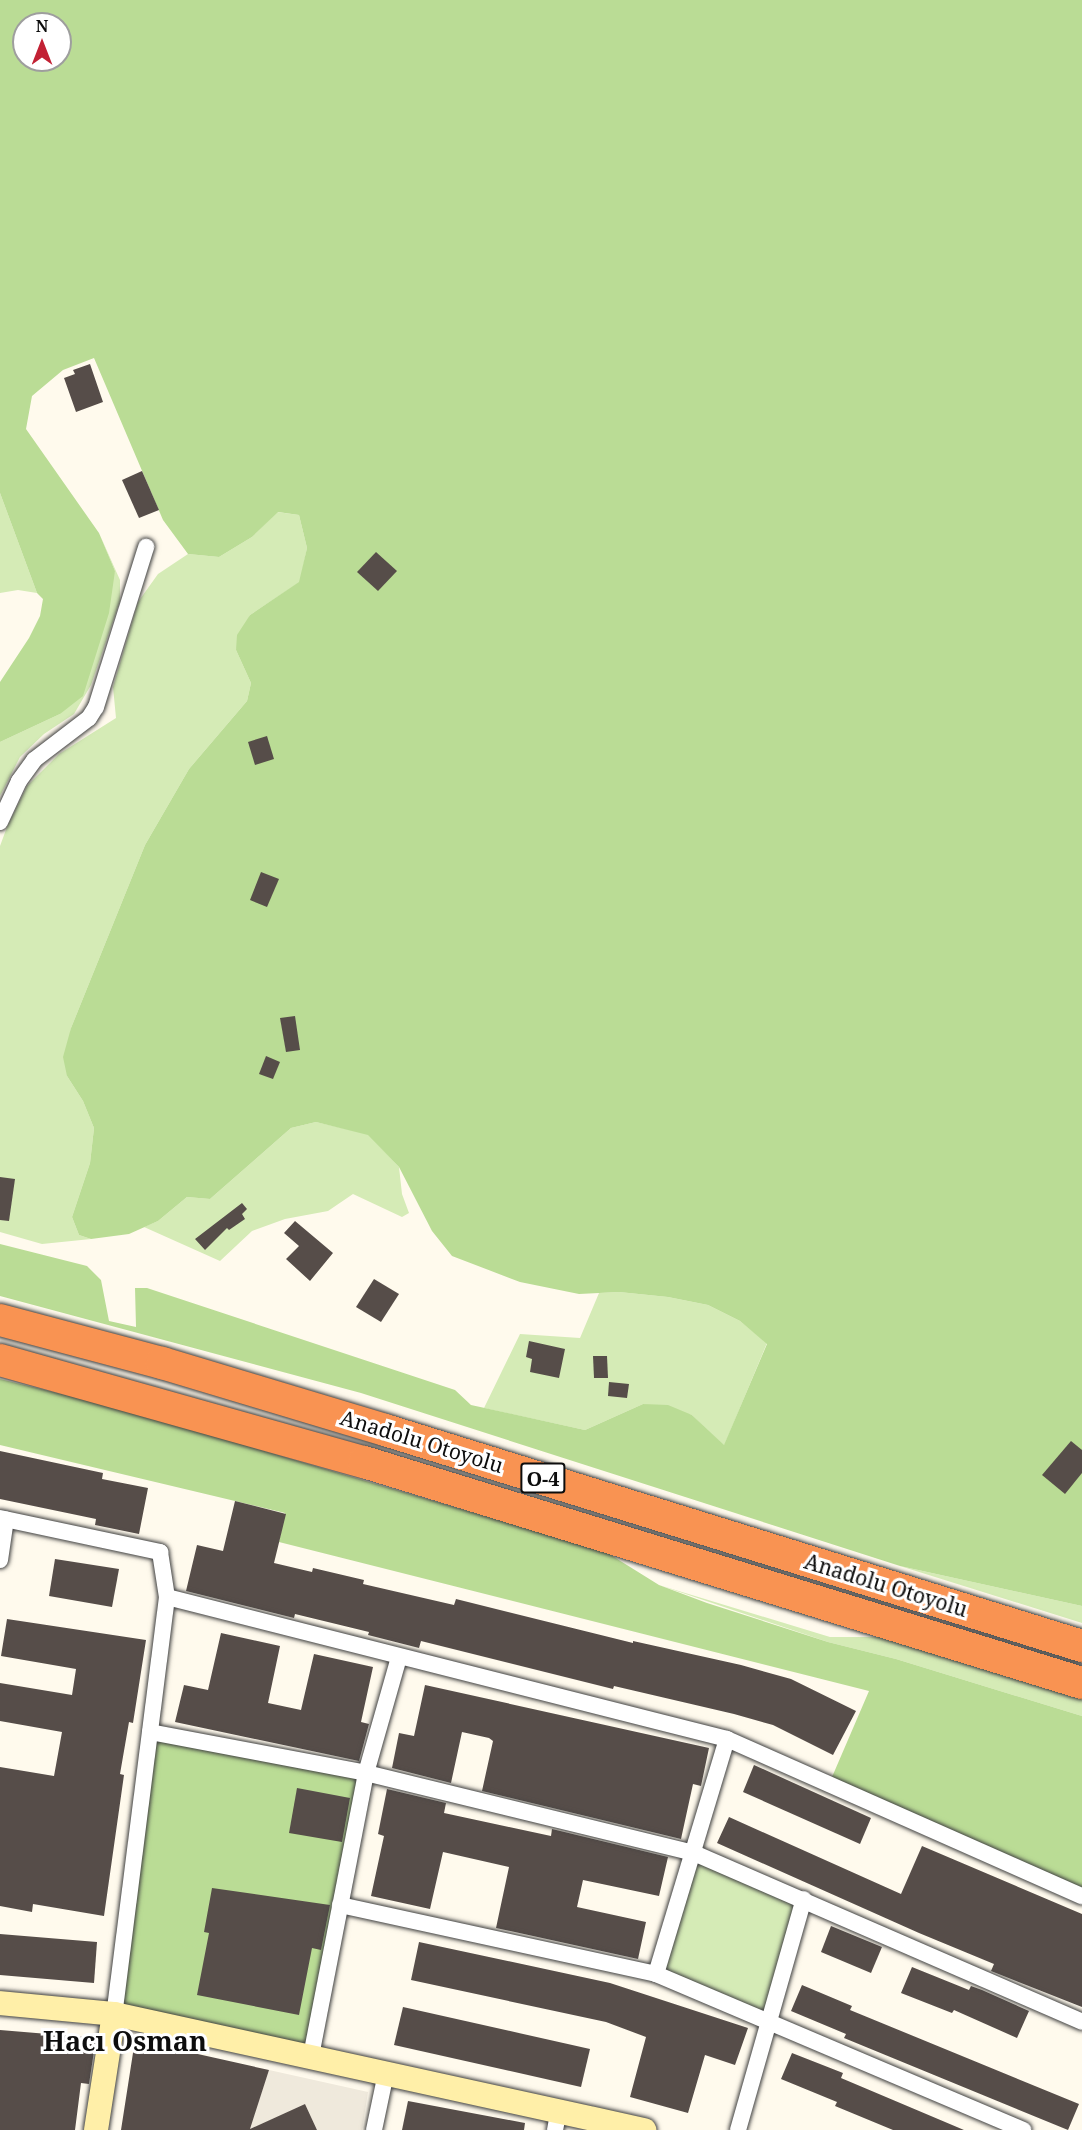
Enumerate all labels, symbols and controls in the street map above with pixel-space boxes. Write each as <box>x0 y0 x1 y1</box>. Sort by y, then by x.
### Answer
north arrow <box>12 12 72 72</box>
text: N <box>36 15 48 37</box>
street label: Anadolu Otoyolu <box>338 1404 506 1478</box>
road number: O-4 <box>519 1461 567 1495</box>
street label: Anadolu Otoyolu <box>802 1548 970 1622</box>
district label: Hacı Osman <box>43 2025 207 2057</box>

